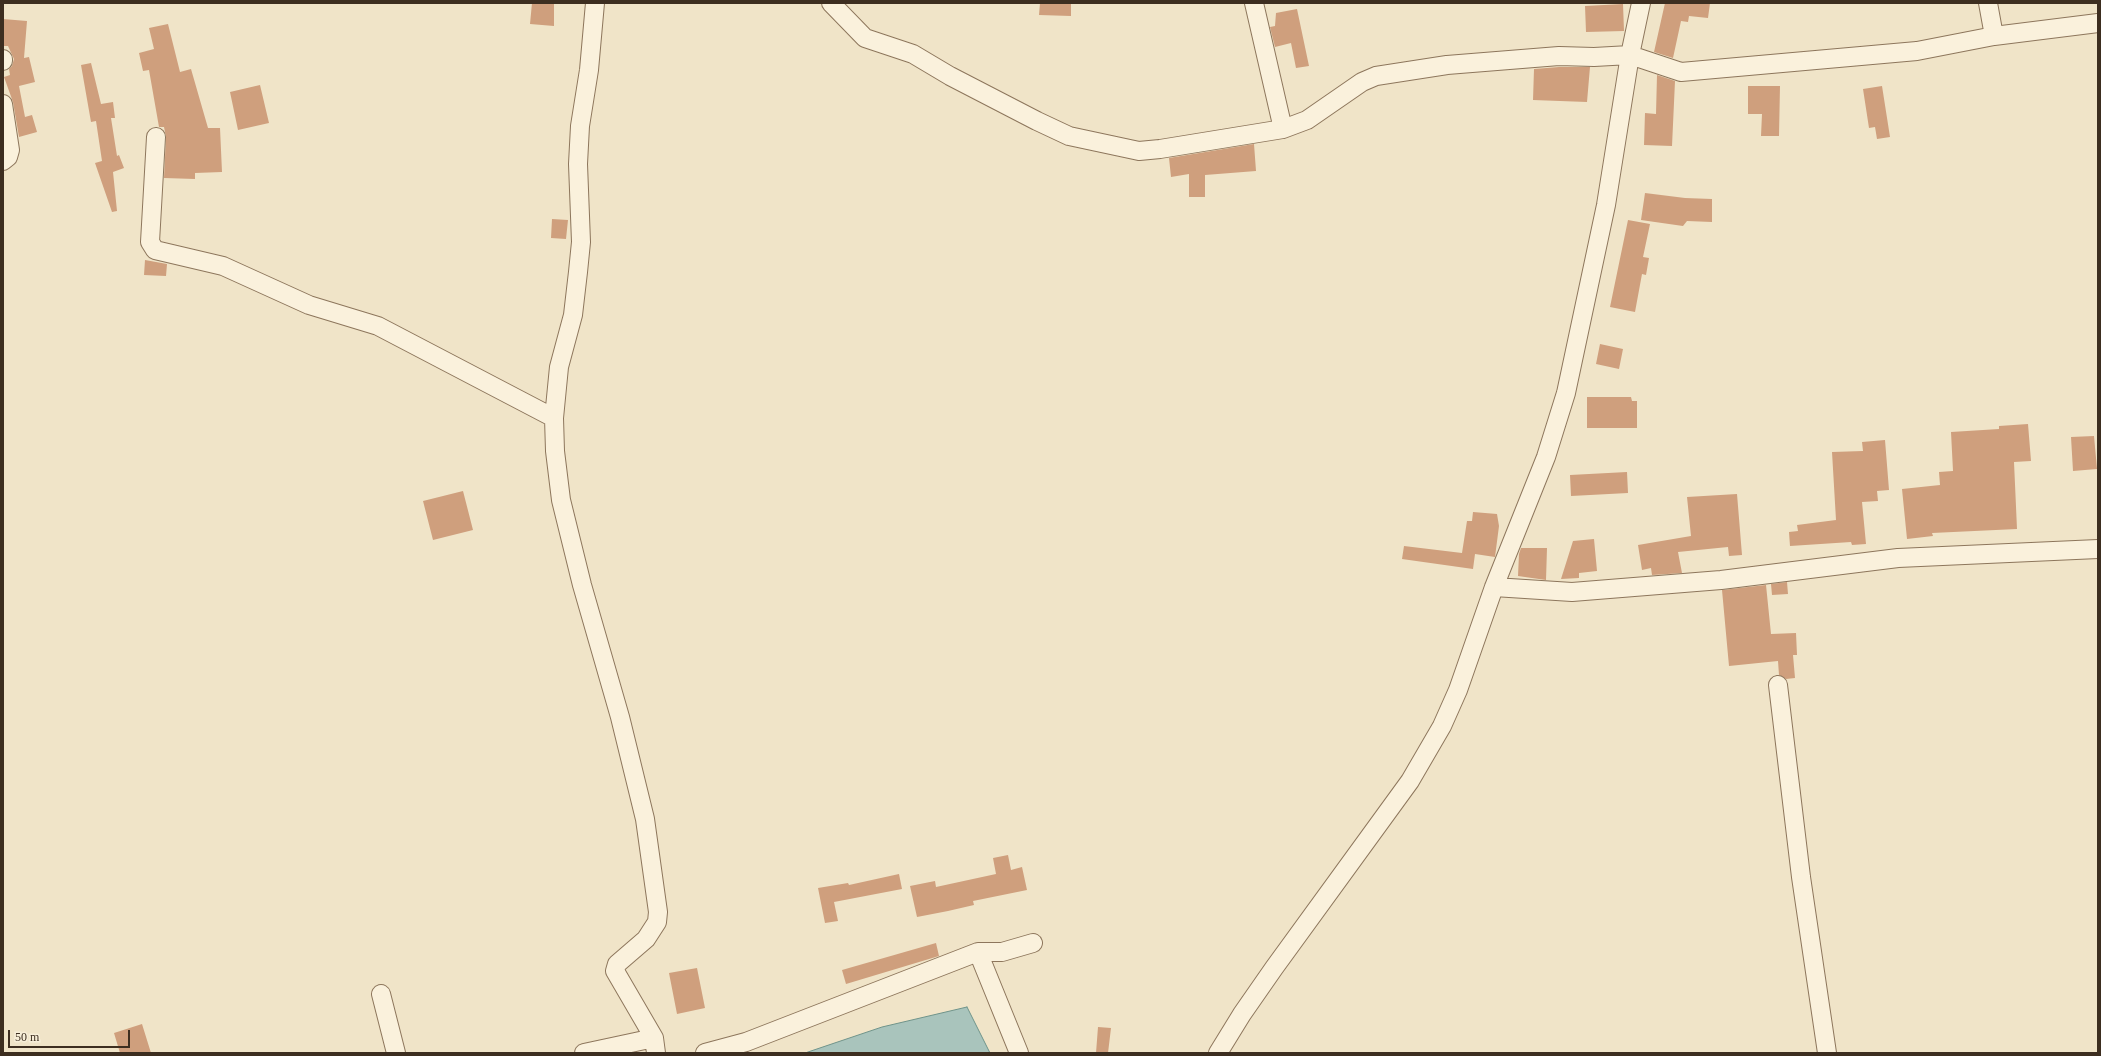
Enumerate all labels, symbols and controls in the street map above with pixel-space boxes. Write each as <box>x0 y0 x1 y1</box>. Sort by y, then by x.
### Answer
scale bar <box>10 1022 132 1048</box>
text: 50 m <box>15 1030 39 1044</box>

